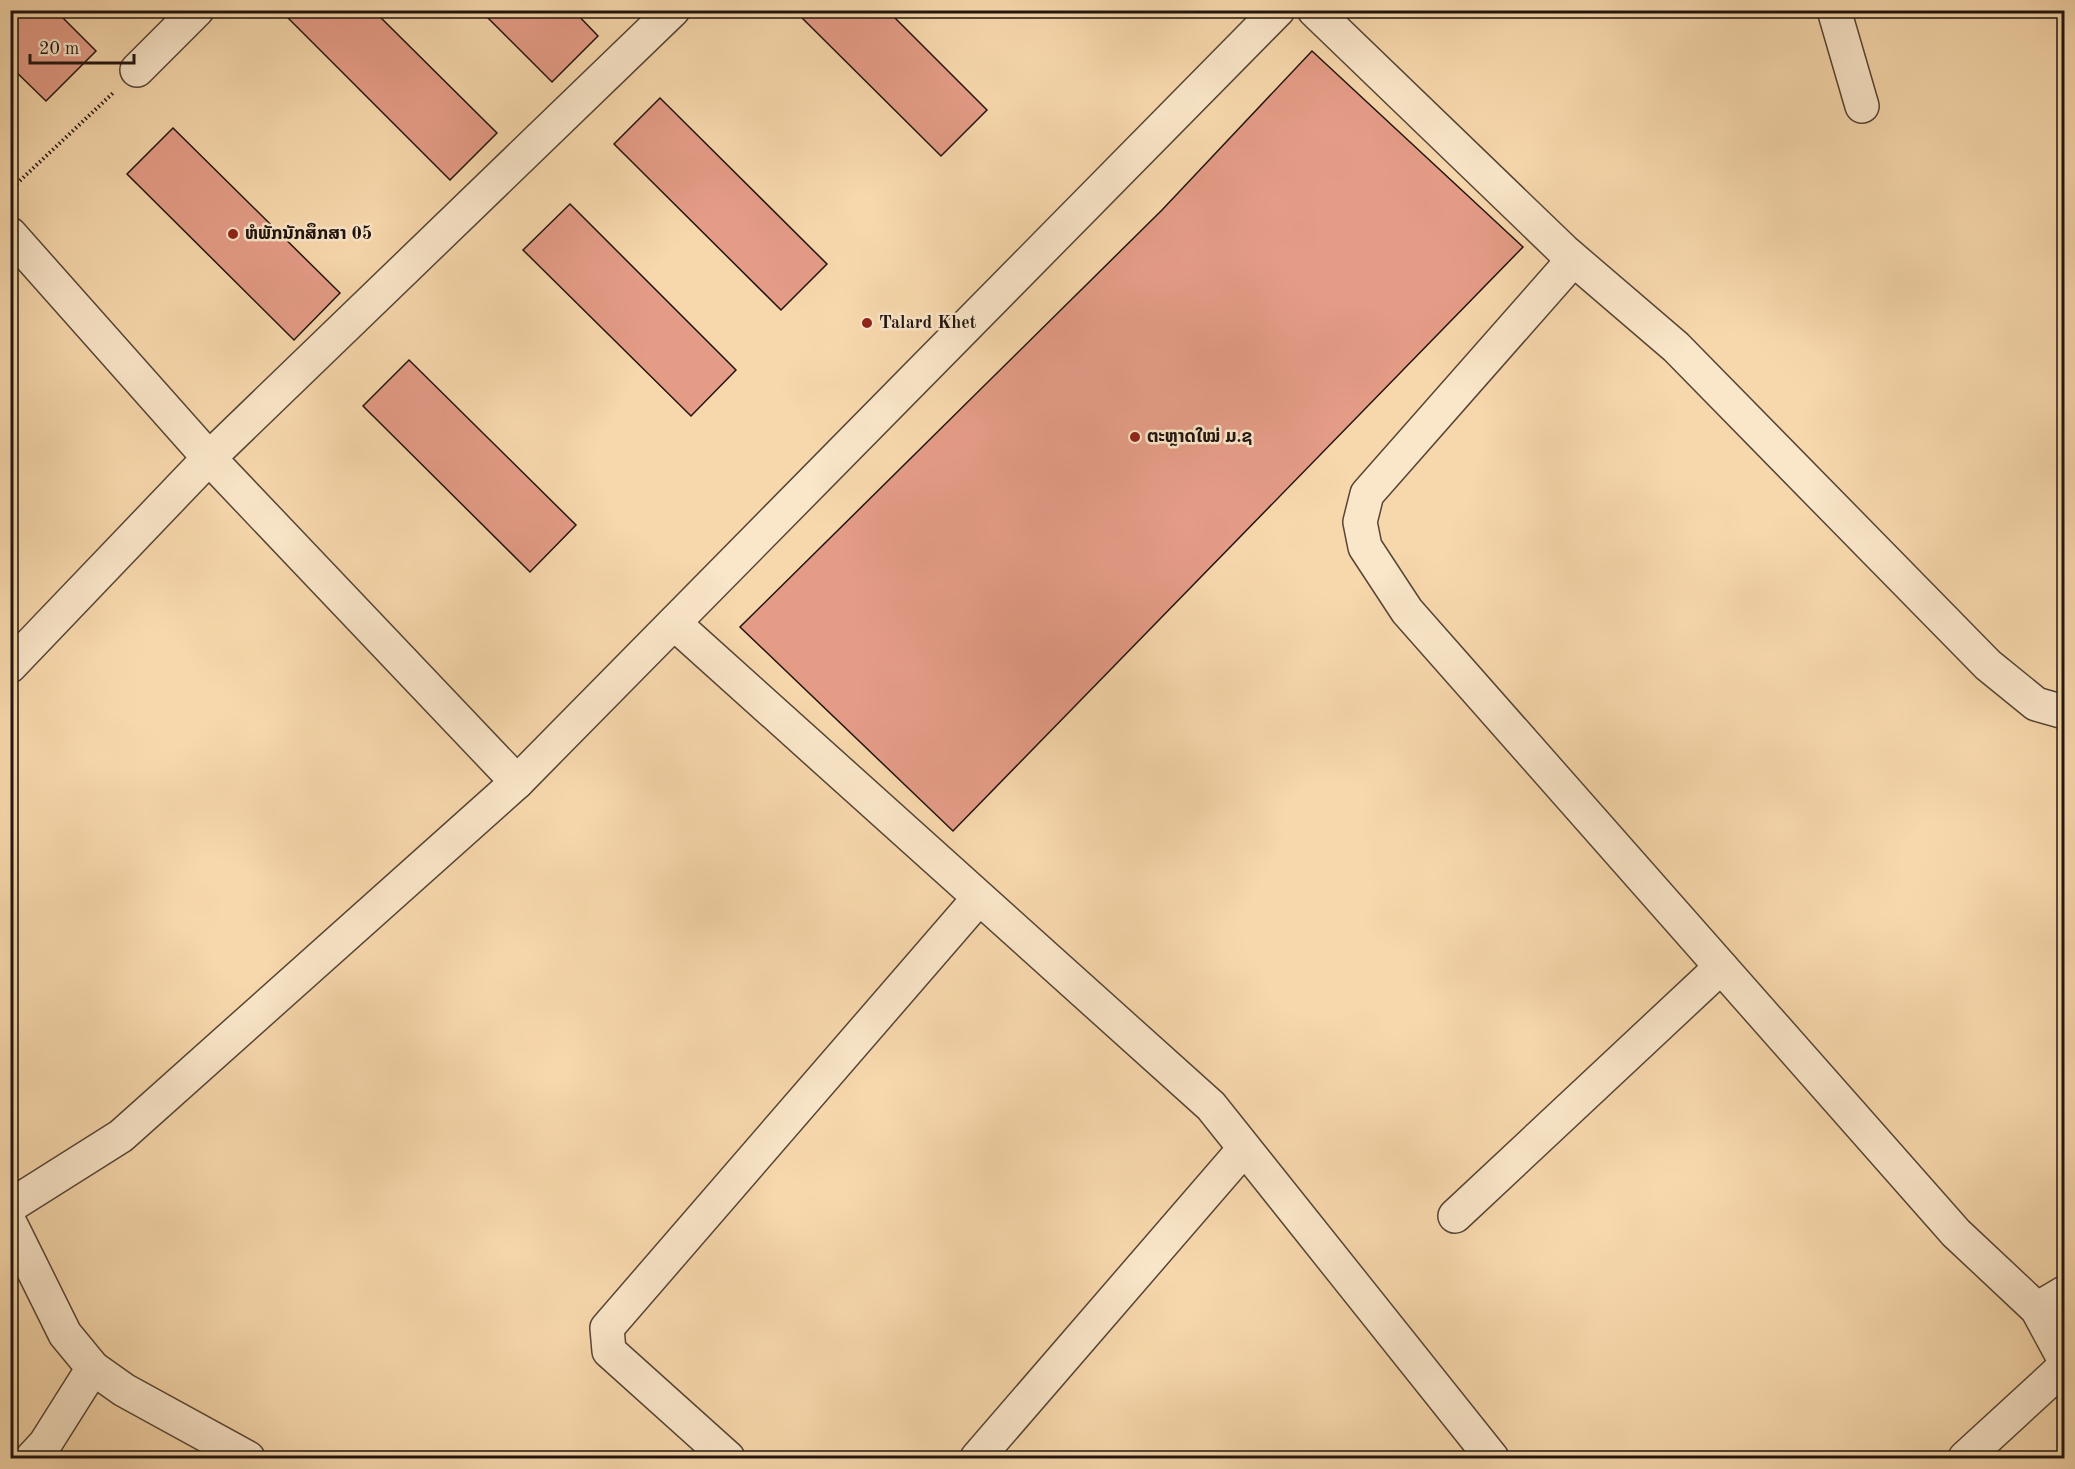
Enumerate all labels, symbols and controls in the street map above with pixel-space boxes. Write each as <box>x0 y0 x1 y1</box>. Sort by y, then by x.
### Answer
scale bar <box>30 27 134 65</box>
text: 20 m <box>39 40 79 58</box>
place label: ຫໍພັກນັກສຶກສາ 05 <box>245 222 372 243</box>
marker: ຫໍພັກນັກສຶກສາ 05 <box>226 227 240 241</box>
place label: Talard Khet <box>879 314 977 332</box>
marker: Talard Khet <box>860 316 874 330</box>
place label: ຕະຫຼາດໃໝ່ ມ.ຊ <box>1147 427 1252 447</box>
marker: ຕະຫຼາດໃໝ່ ມ.ຊ <box>1128 430 1142 444</box>

